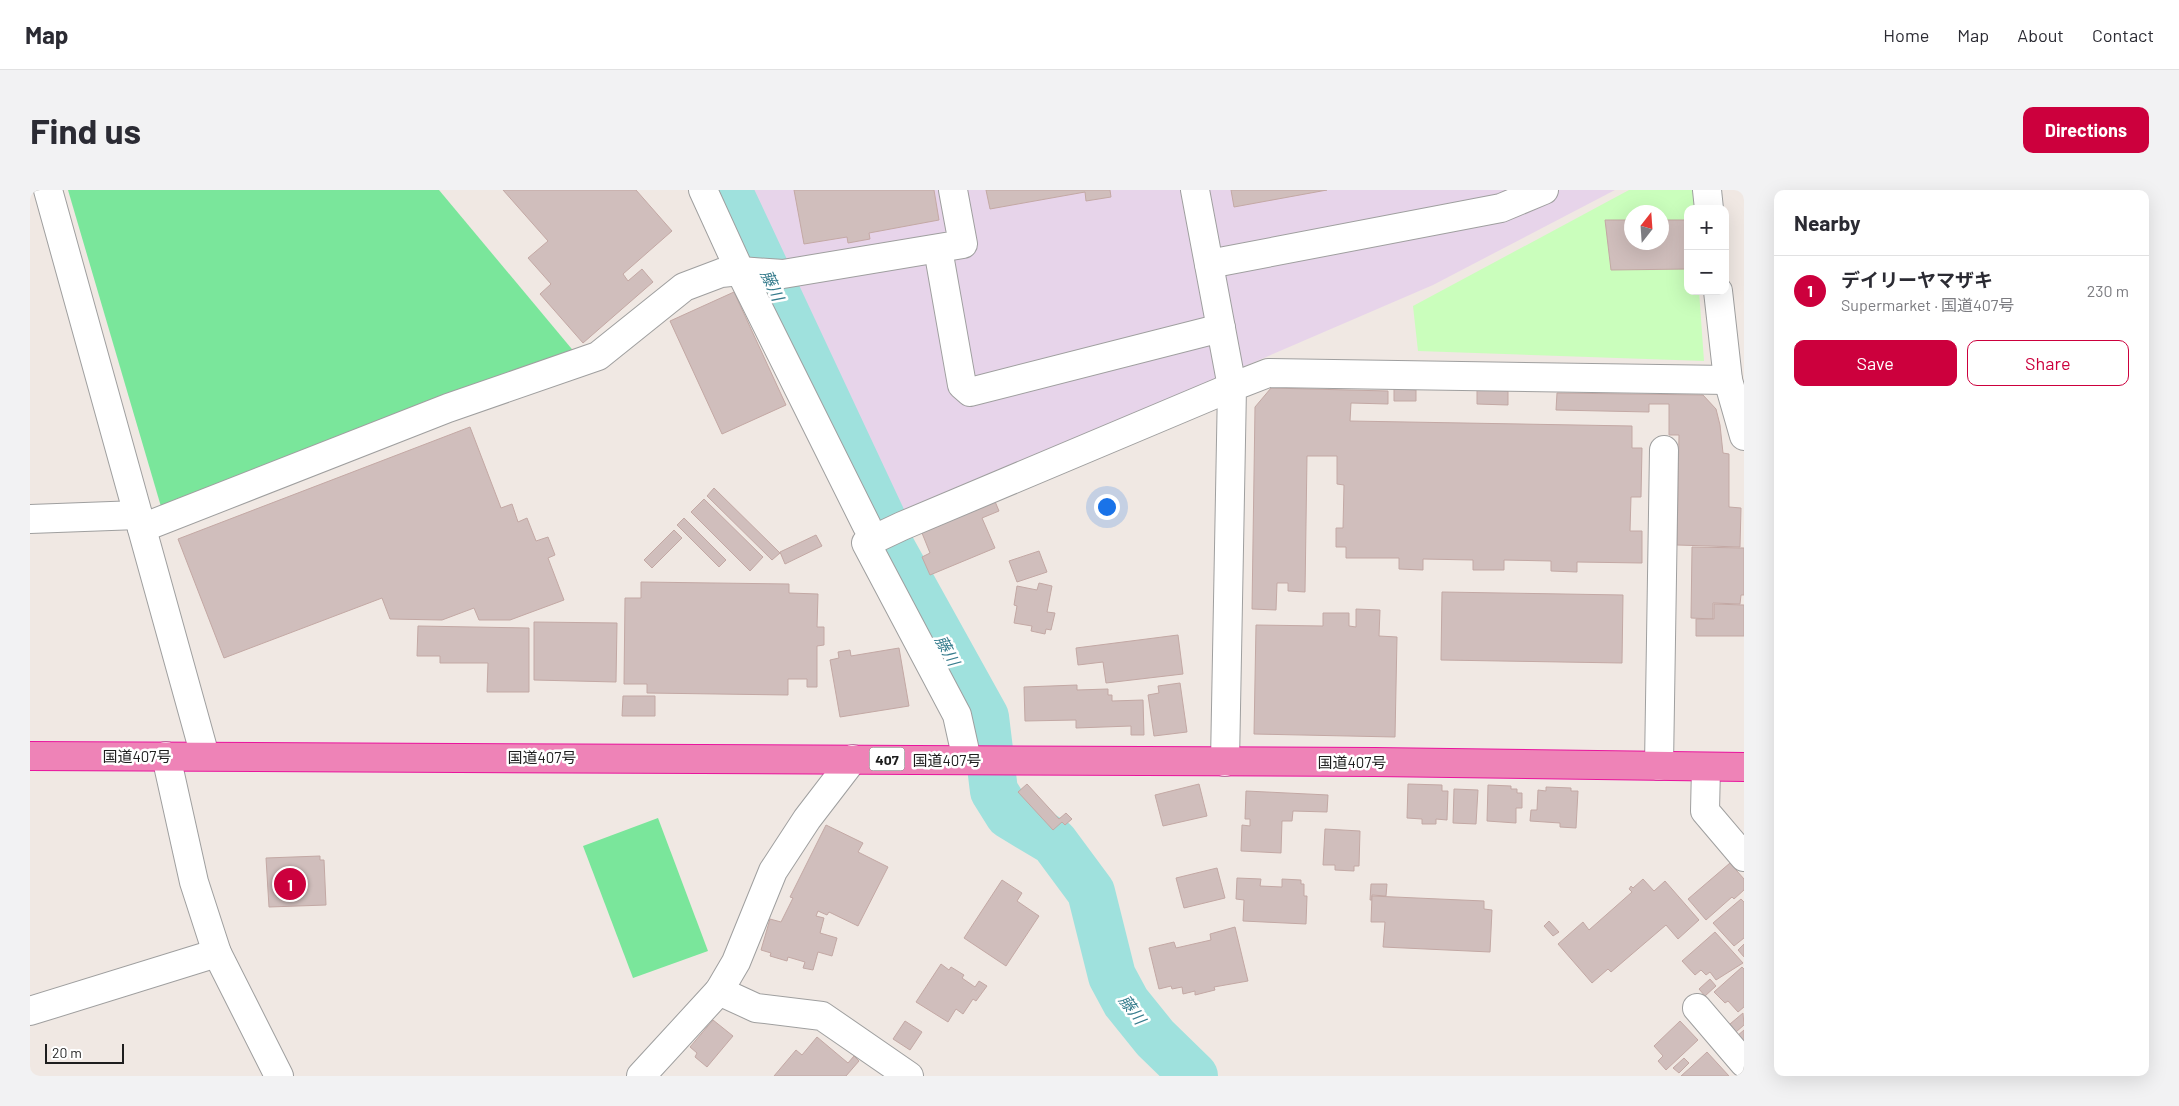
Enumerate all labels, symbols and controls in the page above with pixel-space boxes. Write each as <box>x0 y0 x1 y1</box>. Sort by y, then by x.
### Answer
text: Map <box>25 20 68 49</box>
text: Home <box>1883 24 1929 46</box>
text: Map <box>1957 24 1989 46</box>
text: About <box>2017 24 2064 46</box>
text: Contact <box>2092 24 2154 46</box>
button: Directions <box>2023 107 2149 153</box>
text: Find us <box>30 109 141 151</box>
north arrow <box>1624 205 1669 250</box>
map controls <box>1684 205 1729 295</box>
button: + <box>1684 205 1729 250</box>
text: Nearby <box>1794 210 1860 235</box>
button: − <box>1684 250 1729 295</box>
water label: 藤川 <box>758 266 789 305</box>
text: デイリーヤマザキ <box>1841 268 1993 291</box>
text: 1 <box>1807 281 1813 300</box>
text: 230 m <box>2087 281 2129 300</box>
text: Supermarket · 国道407号 <box>1841 295 2014 314</box>
button: Save <box>1794 340 1957 386</box>
button: Share <box>1967 340 2129 386</box>
your location <box>1094 494 1120 520</box>
water label: 藤川 <box>932 631 965 670</box>
street label: 国道407号 <box>103 747 171 765</box>
street label: 国道407号 <box>508 748 576 766</box>
road number: 407 <box>870 748 904 770</box>
street label: 国道407号 <box>913 751 981 769</box>
street label: 国道407号 <box>1318 753 1386 771</box>
pin: 1 <box>274 865 306 903</box>
water label: 藤川 <box>1116 990 1151 1029</box>
scale bar <box>45 1041 124 1064</box>
text: 20 m <box>52 1044 82 1061</box>

